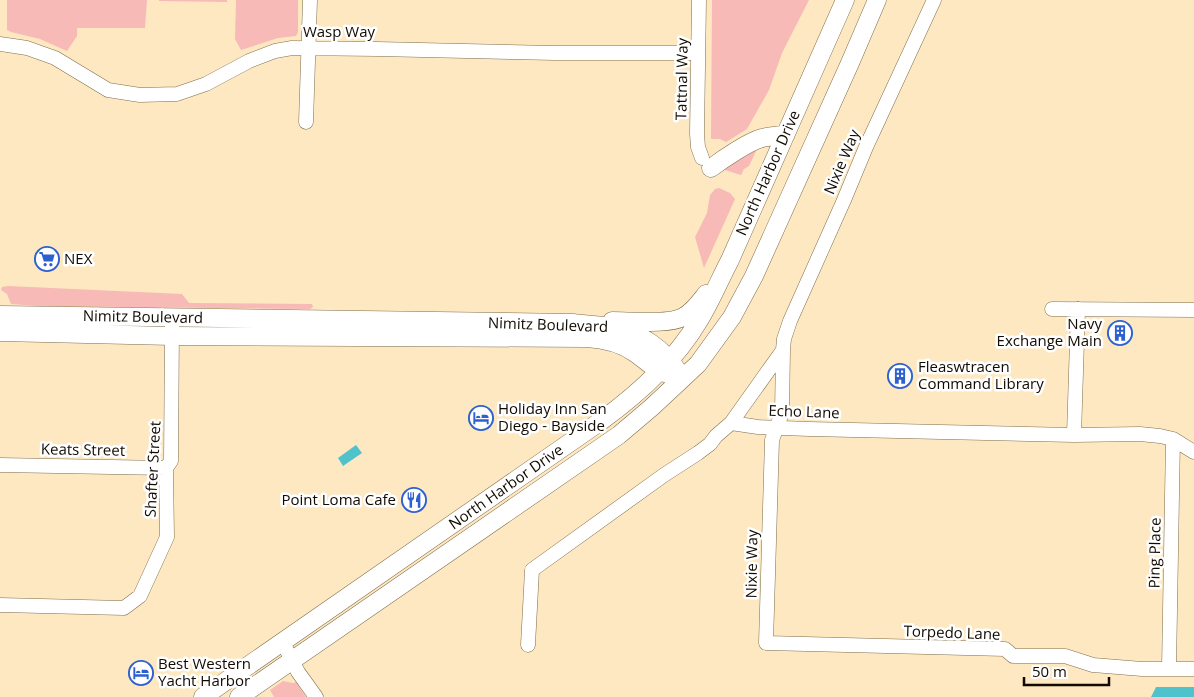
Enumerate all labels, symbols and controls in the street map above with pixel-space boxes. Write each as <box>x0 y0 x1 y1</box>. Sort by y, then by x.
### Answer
street label: Wasp Way <box>303 21 376 41</box>
street label: Tattnal Way <box>670 37 692 120</box>
street label: North Harbor Drive <box>730 107 804 238</box>
street label: Nixie Way <box>818 126 864 197</box>
supermarket icon: NEX <box>34 246 60 272</box>
place label: NEX <box>64 248 93 268</box>
street label: Nimitz Boulevard <box>83 305 203 327</box>
street label: Nimitz Boulevard <box>488 312 608 336</box>
place label: Navy Exchange Main <box>997 313 1102 350</box>
building icon: Navy Exchange Main <box>1107 320 1133 346</box>
place label: Fleaswtracen Command Library <box>918 356 1044 393</box>
building icon: Fleaswtracen Command Library <box>887 363 913 389</box>
place label: Holiday Inn San Diego - Bayside <box>498 398 607 435</box>
street label: Echo Lane <box>768 400 840 422</box>
hotel icon: Holiday Inn San Diego - Bayside <box>468 405 494 431</box>
street label: Shafter Street <box>139 420 165 518</box>
street label: Keats Street <box>41 438 125 460</box>
street label: North Harbor Drive <box>444 439 567 533</box>
restaurant icon: Point Loma Cafe <box>401 487 427 513</box>
place label: Point Loma Cafe <box>282 489 396 509</box>
street label: Ping Place <box>1143 517 1165 589</box>
street label: Nixie Way <box>740 529 762 599</box>
street label: Torpedo Lane <box>903 620 1001 644</box>
place label: Best Western Yacht Harbor <box>158 653 251 690</box>
scale bar <box>1024 654 1109 686</box>
hotel icon: Best Western Yacht Harbor <box>128 660 154 686</box>
text: 50 m <box>1032 661 1067 681</box>

